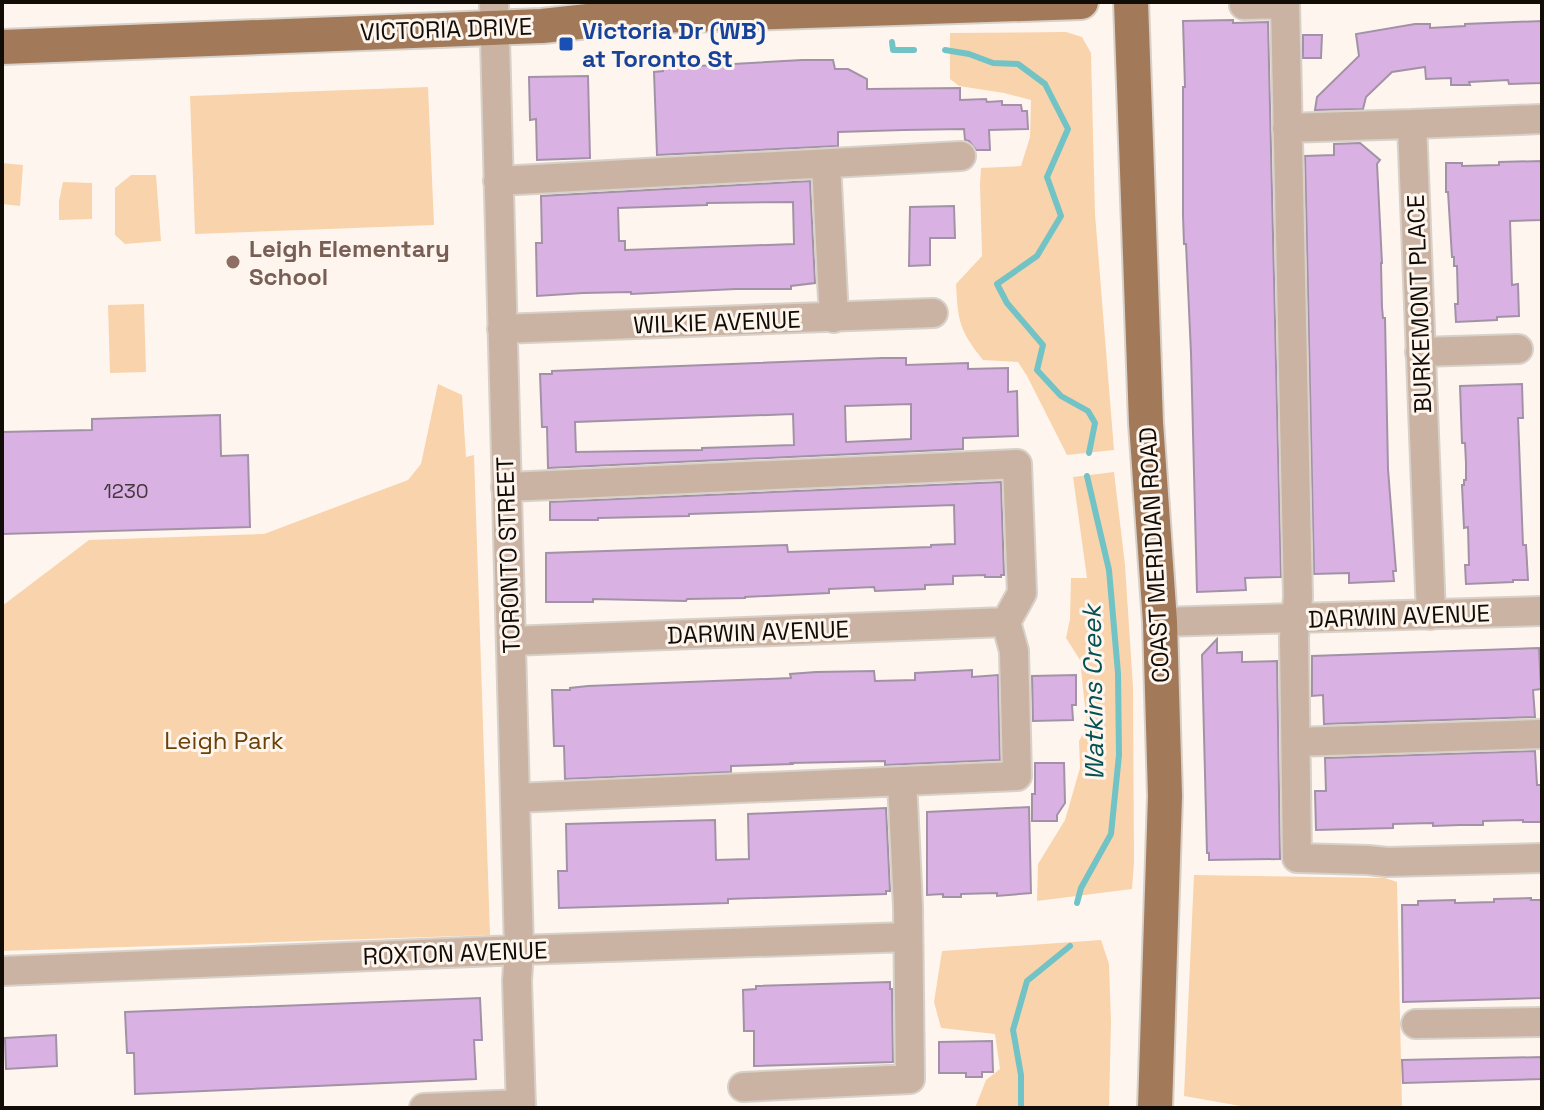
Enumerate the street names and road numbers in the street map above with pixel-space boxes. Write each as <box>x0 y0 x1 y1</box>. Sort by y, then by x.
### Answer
street label: VICTORIA DRIVE <box>359 11 533 47</box>
street label: BURKEMONT PLACE <box>1400 194 1438 414</box>
street label: WILKIE AVENUE <box>633 304 801 340</box>
street label: COAST MERIDIAN ROAD <box>1132 426 1176 684</box>
street label: TORONTO STREET <box>489 456 527 654</box>
street label: DARWIN AVENUE <box>1307 597 1491 635</box>
street label: DARWIN AVENUE <box>666 613 850 651</box>
street label: ROXTON AVENUE <box>362 934 548 972</box>

